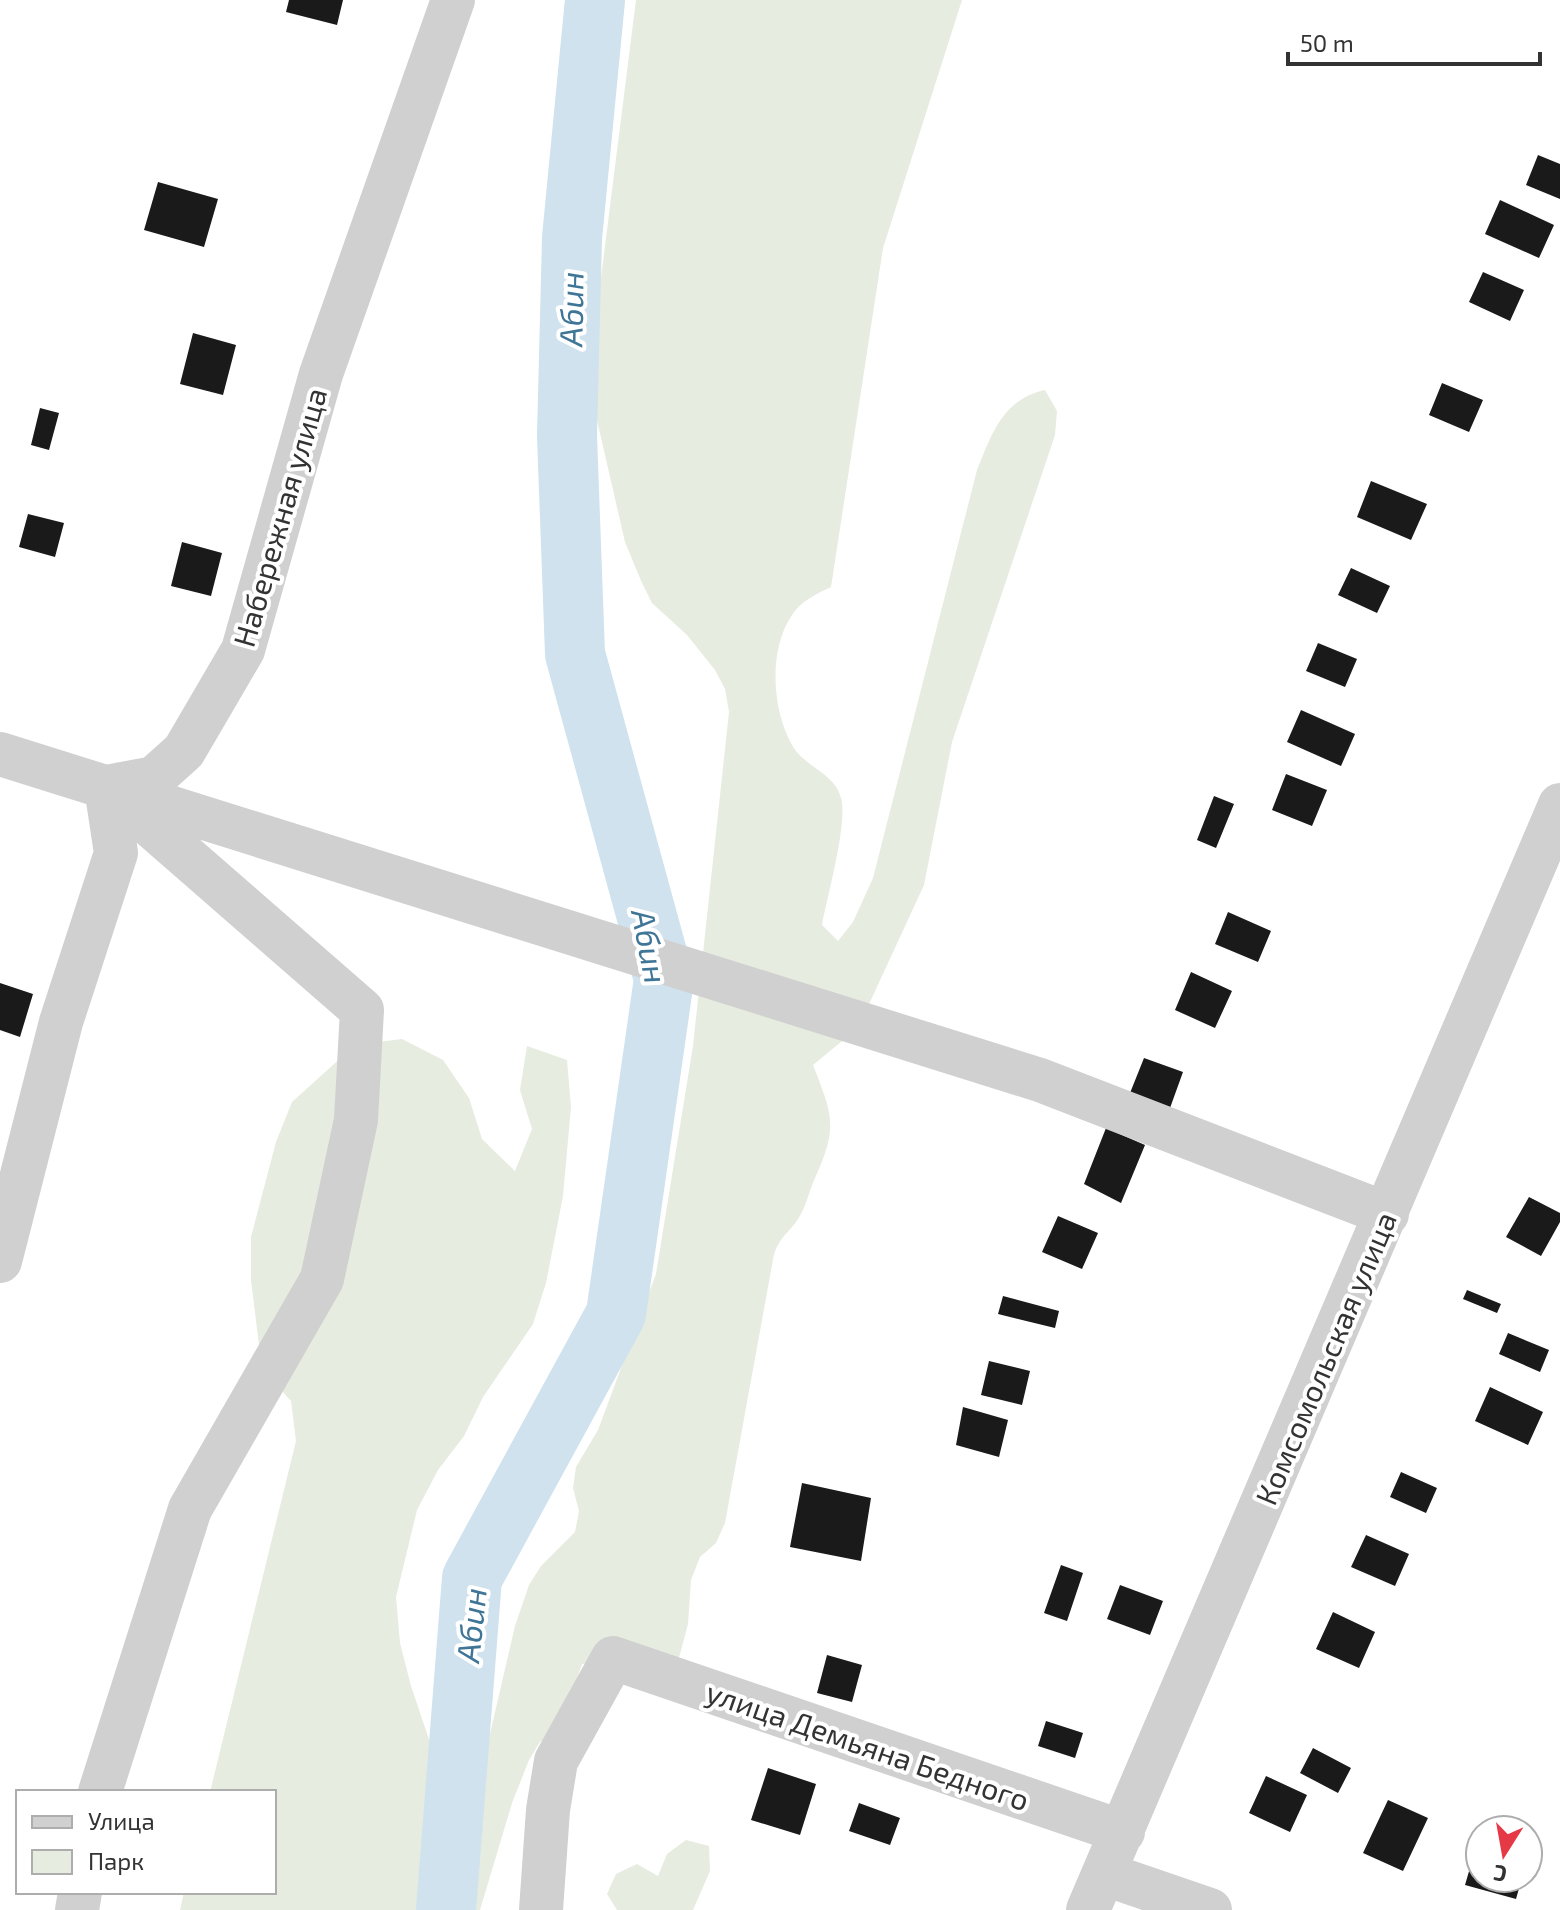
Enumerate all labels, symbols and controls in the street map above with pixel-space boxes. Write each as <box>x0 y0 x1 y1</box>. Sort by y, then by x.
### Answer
scale bar <box>1288 16 1540 66</box>
text: 50 m <box>1300 28 1354 57</box>
water label: Абин <box>550 271 590 348</box>
street label: Набережная улица <box>225 383 334 651</box>
water label: Абин <box>625 905 677 986</box>
street label: Комсомольская улица <box>1247 1206 1404 1510</box>
water label: Абин <box>447 1586 493 1665</box>
street label: улица Демьяна Бедного <box>701 1673 1034 1818</box>
legend <box>16 1790 276 1894</box>
text: Улица <box>88 1806 155 1835</box>
north arrow <box>1464 1814 1544 1894</box>
text: Парк <box>88 1846 144 1875</box>
text: С <box>1491 1861 1509 1889</box>

